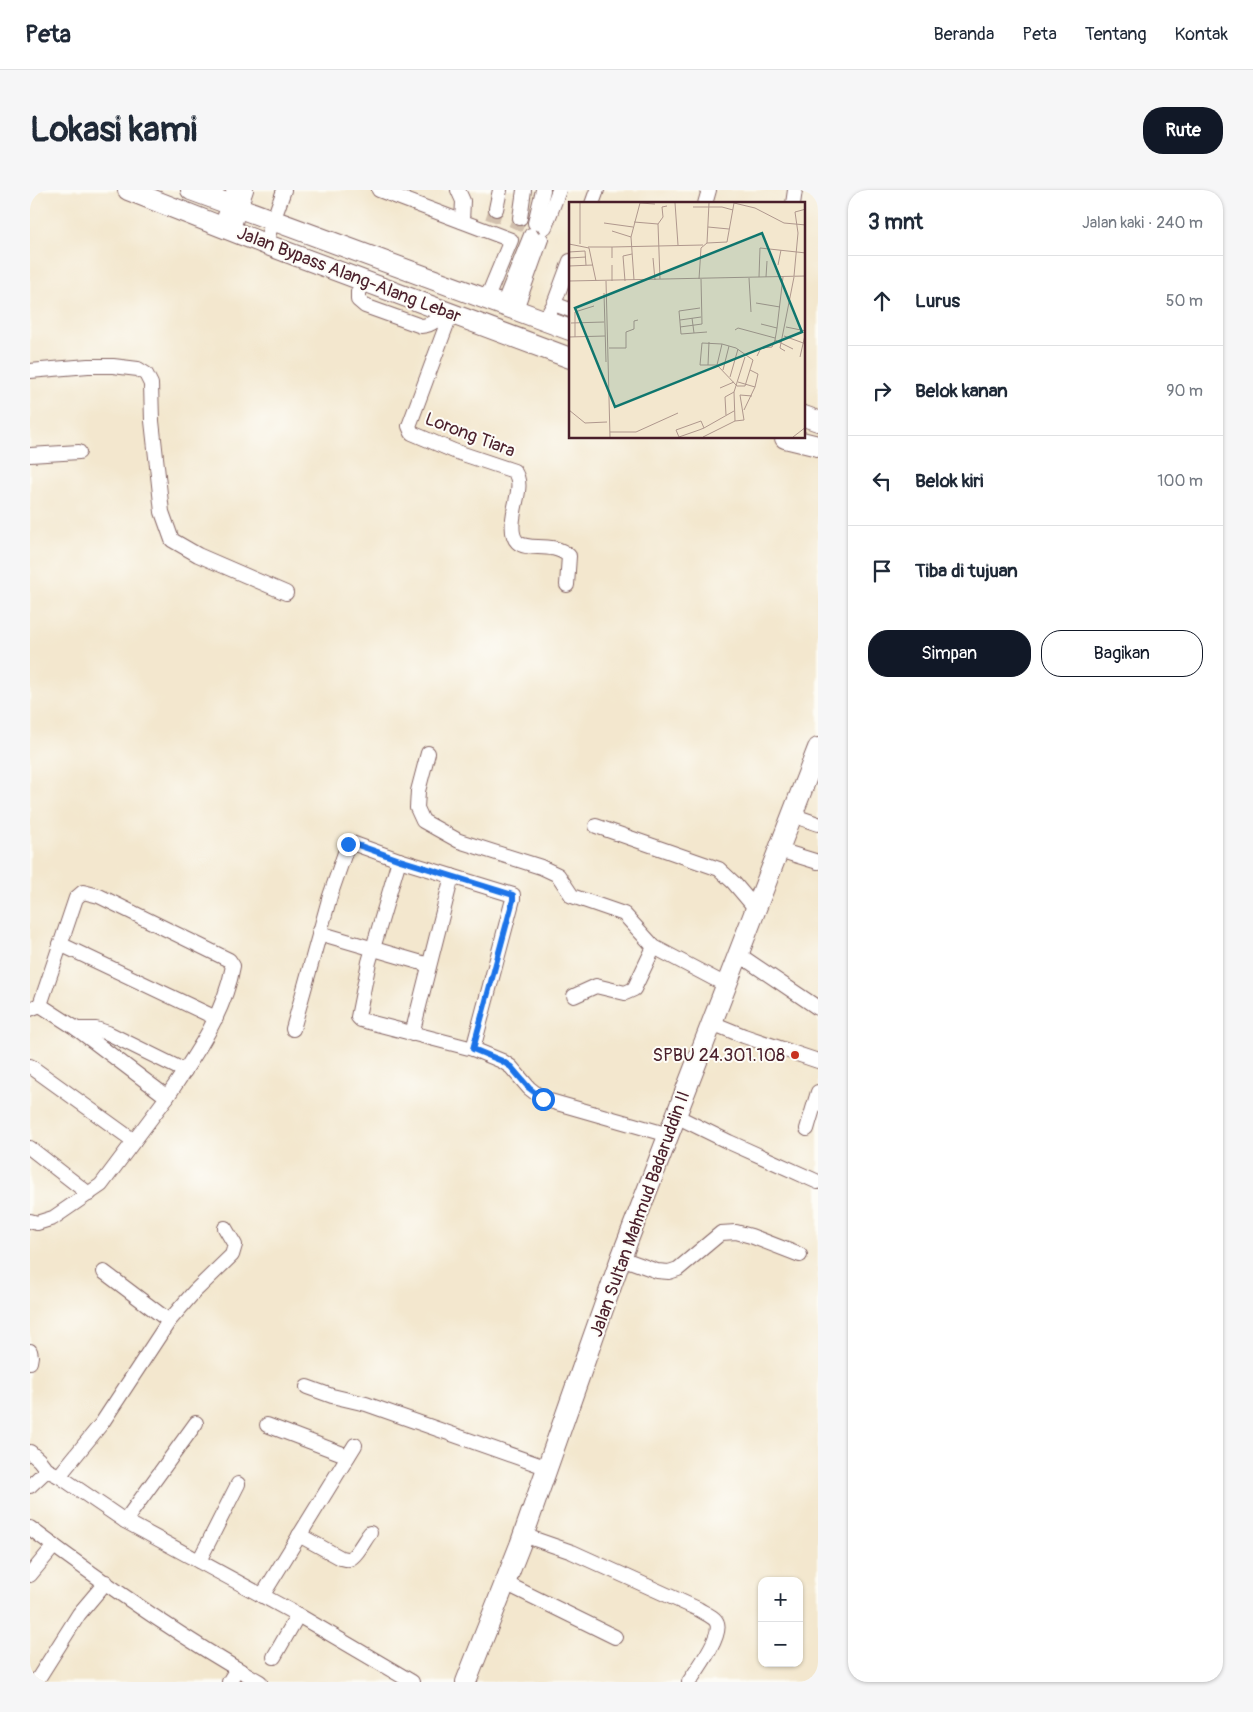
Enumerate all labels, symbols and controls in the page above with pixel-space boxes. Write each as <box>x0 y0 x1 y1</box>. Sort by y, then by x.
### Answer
text: Peta <box>25 20 71 49</box>
text: Beranda <box>934 23 994 46</box>
text: Peta <box>1022 23 1057 46</box>
text: Tentang <box>1085 23 1147 46</box>
text: Kontak <box>1175 23 1228 46</box>
button: Rute <box>1143 107 1223 154</box>
text: Lokasi kami <box>30 108 197 152</box>
inset map <box>569 202 806 439</box>
text: 3 mnt <box>868 209 923 236</box>
text: Jalan kaki · 240 m <box>1082 213 1203 233</box>
street label: Jalan Bypass Alang-Alang Lebar <box>234 222 465 329</box>
icon: ahead <box>868 287 896 315</box>
text: Lurus <box>915 289 960 313</box>
text: 50 m <box>1166 291 1203 311</box>
icon: right <box>868 377 896 405</box>
text: Belok kanan <box>915 379 1008 403</box>
text: 90 m <box>1166 381 1203 401</box>
street label: Lorong Tiara <box>422 407 518 463</box>
icon: left <box>868 467 896 495</box>
text: Belok kiri <box>915 469 983 493</box>
text: 100 m <box>1157 471 1203 491</box>
icon: arrive <box>868 557 896 585</box>
text: Tiba di tujuan <box>915 559 1018 583</box>
button: Simpan <box>868 630 1031 677</box>
button: Bagikan <box>1041 630 1203 677</box>
route end <box>337 833 360 856</box>
place label: SPBU 24.301.108 <box>652 1044 785 1067</box>
marker: SPBU 24.301.108 <box>789 1049 801 1061</box>
route start <box>532 1088 555 1111</box>
street label: Jalan Sultan Mahmud Badaruddin II <box>585 1088 695 1340</box>
map controls <box>758 1577 803 1667</box>
button: + <box>758 1577 803 1622</box>
button: − <box>758 1622 803 1667</box>

